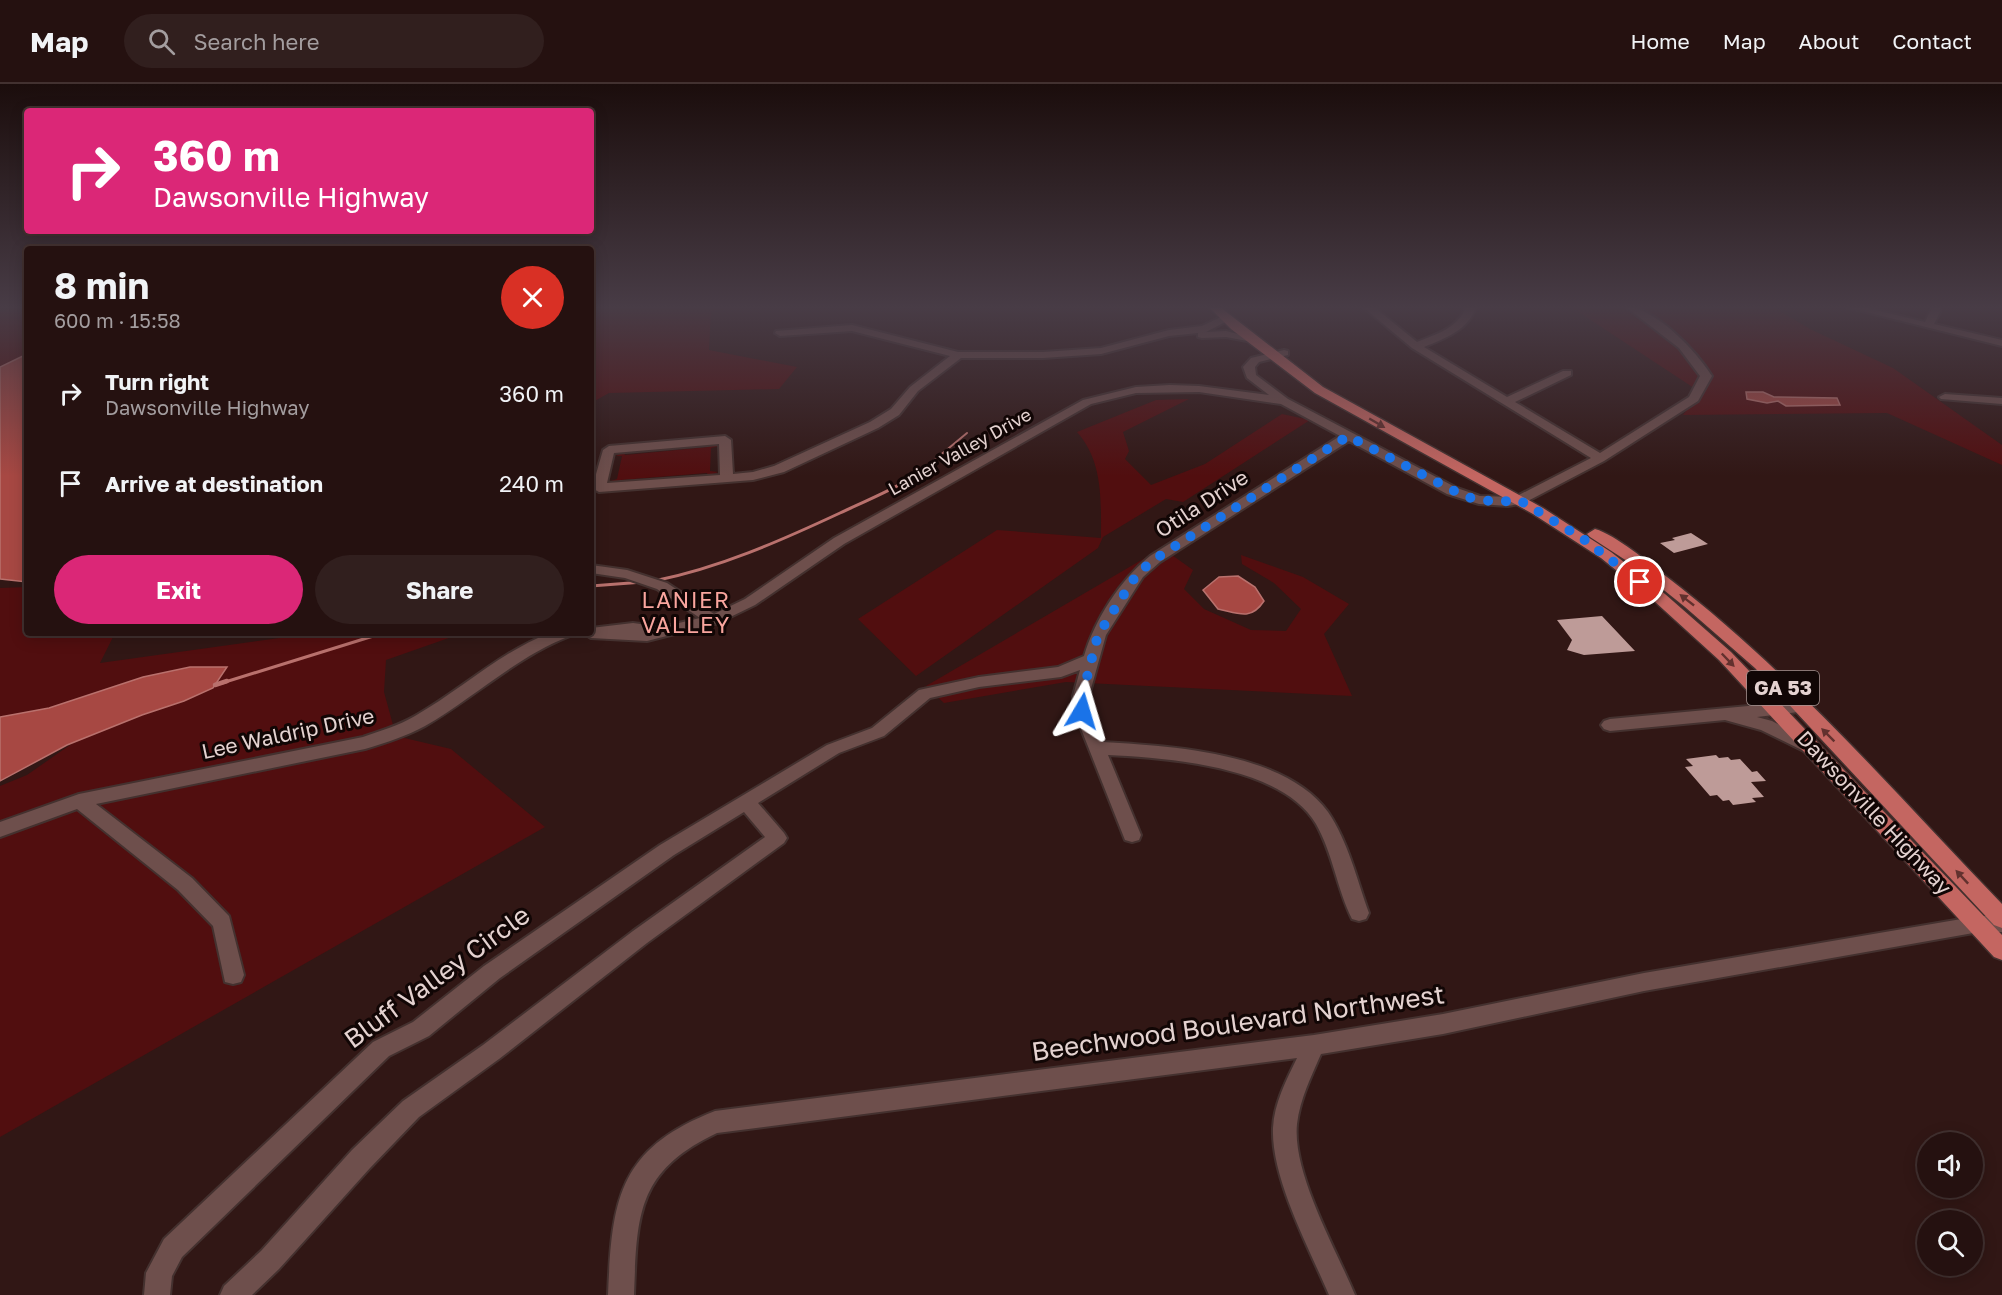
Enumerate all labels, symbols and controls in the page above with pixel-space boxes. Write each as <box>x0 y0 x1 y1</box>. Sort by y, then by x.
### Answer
search box <box>124 14 544 68</box>
text: Map <box>30 25 88 58</box>
icon: search <box>145 25 178 58</box>
text: Search here <box>193 28 319 55</box>
text: Home <box>1630 28 1690 54</box>
text: Map <box>1723 28 1766 54</box>
text: About <box>1799 28 1859 54</box>
text: Contact <box>1892 28 1972 54</box>
text: 360 m <box>153 130 280 180</box>
icon: right <box>54 132 132 210</box>
text: Dawsonville Highway <box>153 181 429 213</box>
text: 8 min <box>54 264 149 307</box>
button: close <box>501 266 564 329</box>
text: 600 m · 15:58 <box>54 308 181 332</box>
text: Turn right <box>105 368 209 395</box>
icon: right <box>54 377 87 410</box>
text: 360 m <box>499 380 564 407</box>
text: Dawsonville Highway <box>105 395 309 419</box>
street label: Lanier Valley Drive <box>884 403 1035 500</box>
one-way arrow <box>1368 418 1385 428</box>
street label: Otila Drive <box>1150 464 1253 543</box>
icon: arrive <box>54 467 87 500</box>
text: Arrive at destination <box>105 470 323 497</box>
text: 240 m <box>499 470 564 497</box>
button: Exit <box>54 555 303 624</box>
button: Share <box>315 555 564 624</box>
pin <box>1614 556 1665 607</box>
icon: arrive <box>1623 565 1656 598</box>
district label: LANIER VALLEY <box>641 586 731 638</box>
one-way arrow <box>1680 595 1695 607</box>
one-way arrow <box>1721 653 1735 667</box>
road number: GA 53 <box>1747 671 1819 705</box>
position arrow <box>1050 679 1114 743</box>
street label: Lee Waldrip Drive <box>199 702 377 764</box>
street label: Dawsonville Highway <box>1792 725 1958 900</box>
one-way arrow <box>1821 727 1835 742</box>
one-way arrow <box>1955 869 1969 884</box>
street label: Bluff Valley Circle <box>338 899 535 1054</box>
street label: Beechwood Boulevard Northwest <box>1030 978 1446 1067</box>
map controls <box>1917 1132 1983 1276</box>
button: sound <box>1917 1132 1983 1198</box>
button: search <box>1917 1210 1983 1276</box>

